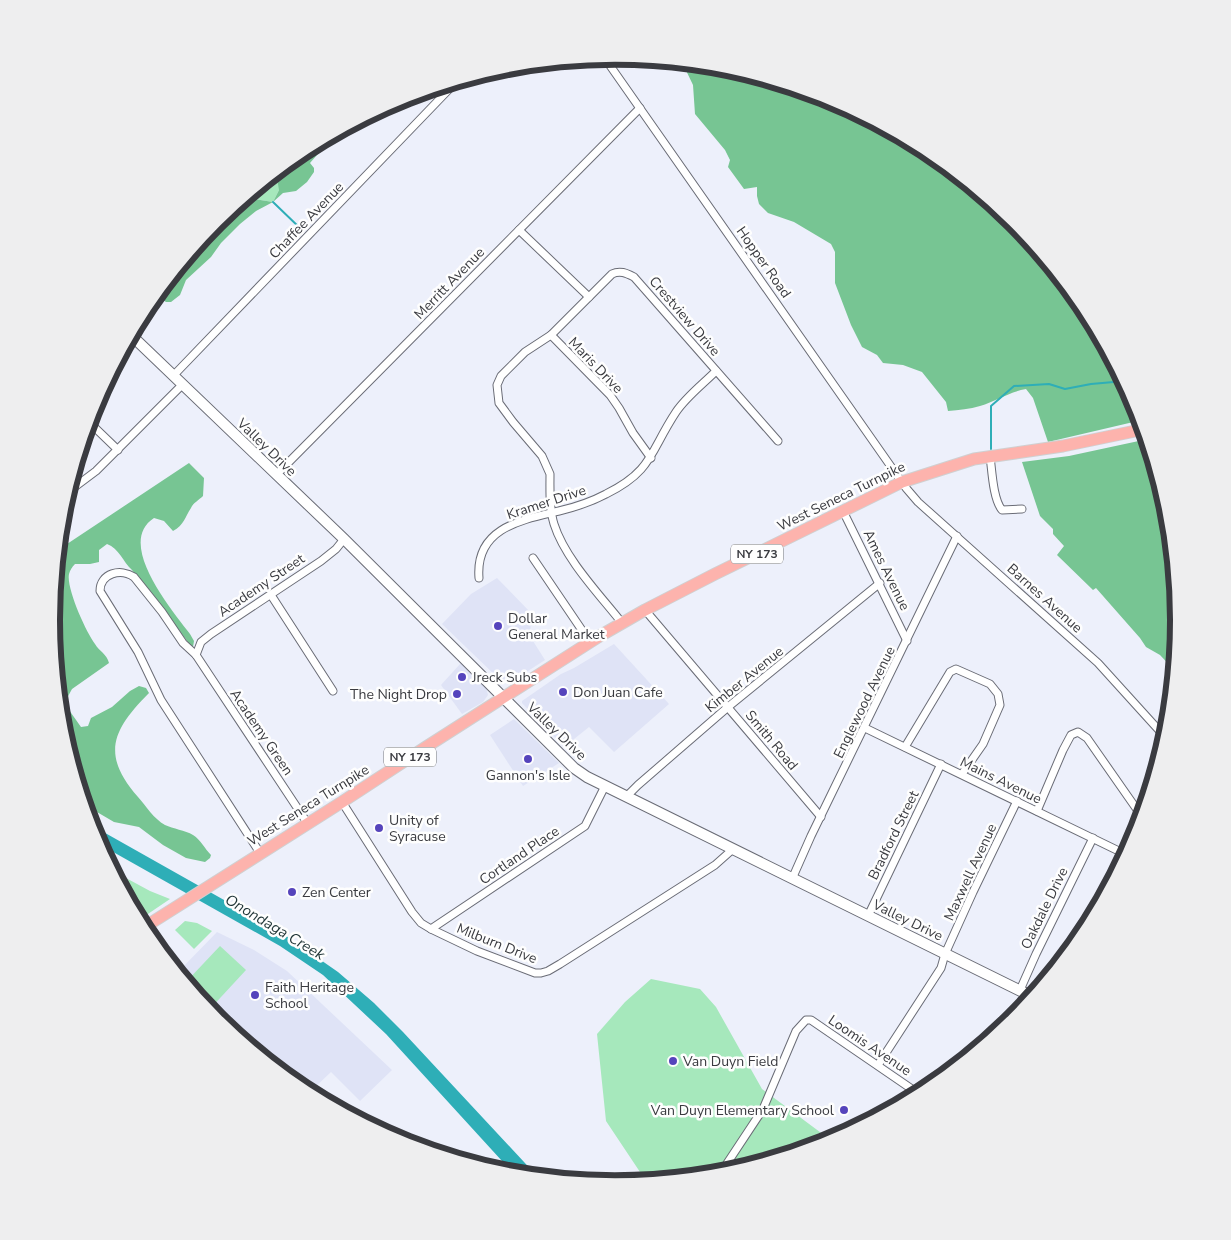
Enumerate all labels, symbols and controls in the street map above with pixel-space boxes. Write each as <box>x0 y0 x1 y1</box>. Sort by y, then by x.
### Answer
street label: Chaffee Avenue <box>265 178 348 263</box>
street label: Hopper Road <box>732 223 795 302</box>
street label: Merritt Avenue <box>410 243 489 324</box>
street label: Crestview Drive <box>645 272 725 360</box>
street label: Maris Drive <box>564 333 627 398</box>
street label: Valley Drive <box>232 413 301 481</box>
street label: West Seneca Turnpike <box>774 457 908 536</box>
street label: Kramer Drive <box>504 481 588 524</box>
street label: Ames Avenue <box>859 527 914 614</box>
road number: NY 173 <box>731 544 783 564</box>
street label: Academy Street <box>214 549 308 621</box>
street label: Barnes Avenue <box>1003 559 1086 637</box>
place label: Dollar General Market <box>508 609 605 644</box>
marker: Dollar General Market <box>492 620 504 632</box>
street label: Kimber Avenue <box>701 642 788 717</box>
street label: Englewood Avenue <box>829 643 900 761</box>
place label: Jreck Subs <box>471 668 538 687</box>
marker: Jreck Subs <box>456 671 468 683</box>
place label: Don Juan Cafe <box>573 683 663 702</box>
street label: Academy Green <box>226 685 297 779</box>
place label: The Night Drop <box>350 685 447 704</box>
marker: Don Juan Cafe <box>557 686 569 698</box>
marker: The Night Drop <box>451 688 463 700</box>
street label: Valley Drive <box>522 697 591 765</box>
street label: Smith Road <box>741 706 802 774</box>
road number: NY 173 <box>384 748 436 766</box>
street label: Mains Avenue <box>957 752 1045 808</box>
marker: Gannon's Isle <box>522 753 534 765</box>
street label: West Seneca Turnpike <box>244 760 373 851</box>
place label: Gannon's Isle <box>486 766 570 785</box>
street label: Bradford Street <box>864 787 923 883</box>
place label: Unity of Syracuse <box>389 811 446 846</box>
street label: Maxwell Avenue <box>940 820 1001 924</box>
marker: Unity of Syracuse <box>373 822 385 834</box>
street label: Cortland Place <box>476 822 563 889</box>
street label: Oakdale Drive <box>1016 864 1072 952</box>
place label: Zen Center <box>302 883 371 902</box>
marker: Zen Center <box>286 886 298 898</box>
water label: Onondaga Creek <box>221 889 329 965</box>
street label: Valley Drive <box>869 895 946 946</box>
street label: Milburn Drive <box>454 919 540 968</box>
place label: Faith Heritage School <box>265 978 354 1013</box>
marker: Faith Heritage School <box>249 989 261 1001</box>
street label: Loomis Avenue <box>824 1011 915 1080</box>
place label: Van Duyn Field <box>682 1052 778 1071</box>
marker: Van Duyn Field <box>667 1055 679 1067</box>
place label: Van Duyn Elementary School <box>650 1101 835 1120</box>
marker: Van Duyn Elementary School <box>838 1104 850 1116</box>

